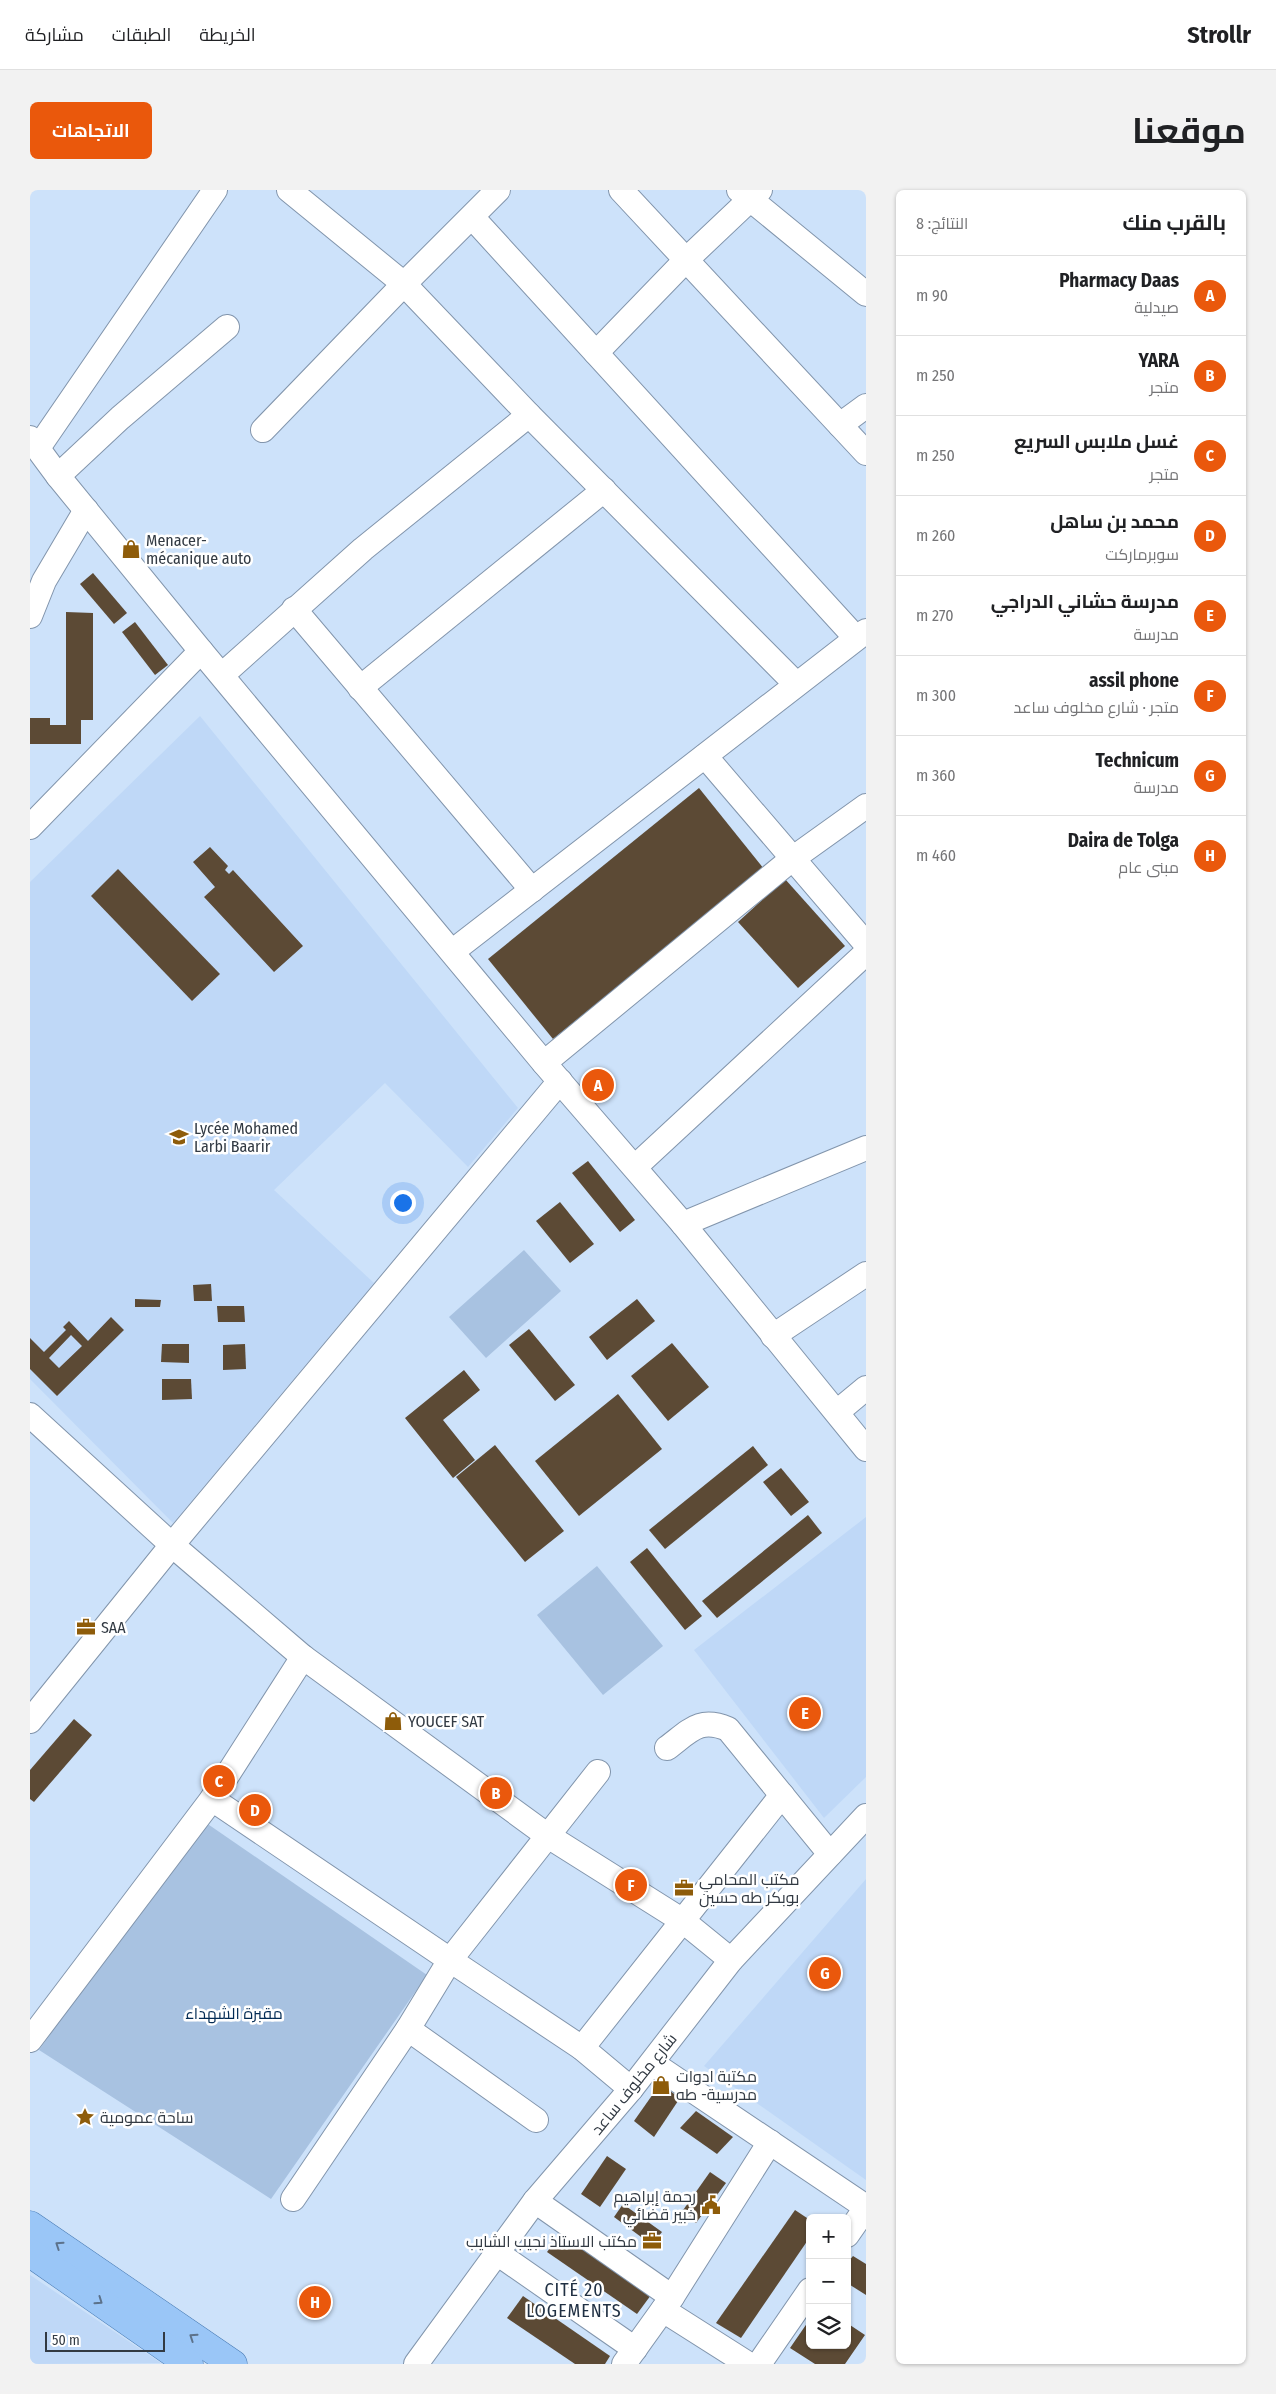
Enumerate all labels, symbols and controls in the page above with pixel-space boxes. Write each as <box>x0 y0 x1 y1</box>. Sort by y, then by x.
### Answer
text: Strollr <box>1187 21 1251 49</box>
text: مشاركة <box>25 24 84 46</box>
text: الطبقات <box>112 24 171 46</box>
text: الخريطة <box>199 24 256 46</box>
button: الاتجاهات <box>30 102 152 159</box>
text: موقعنا <box>1132 110 1246 152</box>
text: بالقرب منك <box>1123 210 1226 236</box>
text: النتائج: 8 <box>916 214 968 233</box>
text: Pharmacy Daas <box>1059 269 1179 292</box>
text: 90 m <box>916 286 948 305</box>
text: A <box>1206 286 1214 305</box>
text: صيدلية <box>1134 298 1179 317</box>
text: YARA <box>1138 349 1179 372</box>
text: 250 m <box>916 366 955 385</box>
text: B <box>1206 366 1214 385</box>
text: متجر <box>1150 378 1179 397</box>
text: غسل ملابس السريع <box>1014 430 1179 453</box>
text: 250 m <box>916 446 955 465</box>
text: C <box>1206 446 1214 465</box>
text: متجر <box>1150 465 1179 484</box>
text: محمد بن ساهل <box>1050 510 1179 533</box>
text: 260 m <box>916 526 955 545</box>
text: D <box>1205 526 1215 545</box>
place label: Menacer- mécanique auto <box>146 531 251 568</box>
shop icon: Menacer- mécanique auto <box>120 538 142 560</box>
text: سوبرماركت <box>1105 545 1179 564</box>
text: مدرسة حشاني الدراجي <box>991 590 1179 613</box>
text: 270 m <box>916 606 954 625</box>
text: E <box>1206 606 1214 625</box>
text: مدرسة <box>1133 625 1179 644</box>
text: assil phone <box>1089 669 1179 692</box>
text: 300 m <box>916 686 956 705</box>
text: F <box>1206 686 1214 705</box>
text: متجر · شارع مخلوف ساعد <box>1014 698 1179 717</box>
text: Technicum <box>1095 749 1179 772</box>
text: 360 m <box>916 766 956 785</box>
text: G <box>1205 766 1215 785</box>
text: مدرسة <box>1133 778 1179 797</box>
text: Daira de Tolga <box>1068 829 1179 852</box>
text: 460 m <box>916 846 956 865</box>
text: H <box>1205 846 1215 865</box>
text: مبنى عام <box>1118 858 1179 877</box>
pin: A <box>582 1066 614 1104</box>
place label: Lycée Mohamed Larbi Baarir <box>194 1119 298 1156</box>
school or university icon: Lycée Mohamed Larbi Baarir <box>168 1126 190 1148</box>
your location <box>390 1190 416 1216</box>
office icon: SAA <box>75 1616 97 1638</box>
place label: SAA <box>101 1618 126 1637</box>
pin: E <box>789 1694 821 1732</box>
shop icon: YOUCEF SAT <box>382 1710 404 1732</box>
place label: YOUCEF SAT <box>408 1712 485 1731</box>
pin: C <box>203 1762 235 1800</box>
pin: B <box>480 1774 512 1812</box>
pin: D <box>239 1791 271 1829</box>
pin: F <box>615 1866 647 1904</box>
place label: مكتب المحامي بوبكر طه حسين <box>699 1870 800 1908</box>
office icon: مكتب المحامي بوبكر طه حسين <box>673 1877 695 1899</box>
pin: G <box>809 1954 841 1992</box>
park label: مقبرة الشهداء <box>185 2004 283 2024</box>
street label: شارع مخلوف ساعد <box>587 2029 682 2140</box>
place label: مكتبة ادوات مدرسية- طه <box>676 2067 757 2104</box>
shop icon: مكتبة ادوات مدرسية- طه <box>650 2074 672 2096</box>
place icon: ساحة عمومية <box>74 2106 96 2128</box>
place label: ساحة عمومية <box>100 2108 194 2127</box>
place label: رحمة إبراهيم خبير قضائي <box>613 2187 696 2228</box>
public building icon: رحمة إبراهيم خبير قضائي <box>700 2194 722 2216</box>
map controls <box>806 2214 851 2349</box>
button: + <box>806 2214 851 2259</box>
office icon: مكتب الاستاذ نجيب الشايب <box>641 2230 663 2252</box>
place label: مكتب الاستاذ نجيب الشايب <box>466 2232 637 2251</box>
one-way arrow <box>55 2242 64 2251</box>
button: − <box>806 2259 851 2304</box>
district label: CITÉ 20 LOGEMENTS <box>526 2278 622 2322</box>
pin: H <box>299 2283 331 2321</box>
one-way arrow <box>93 2295 102 2304</box>
button: layers <box>806 2304 851 2349</box>
scale bar <box>45 2329 165 2352</box>
text: 50 m <box>52 2332 80 2349</box>
one-way arrow <box>189 2333 198 2343</box>

